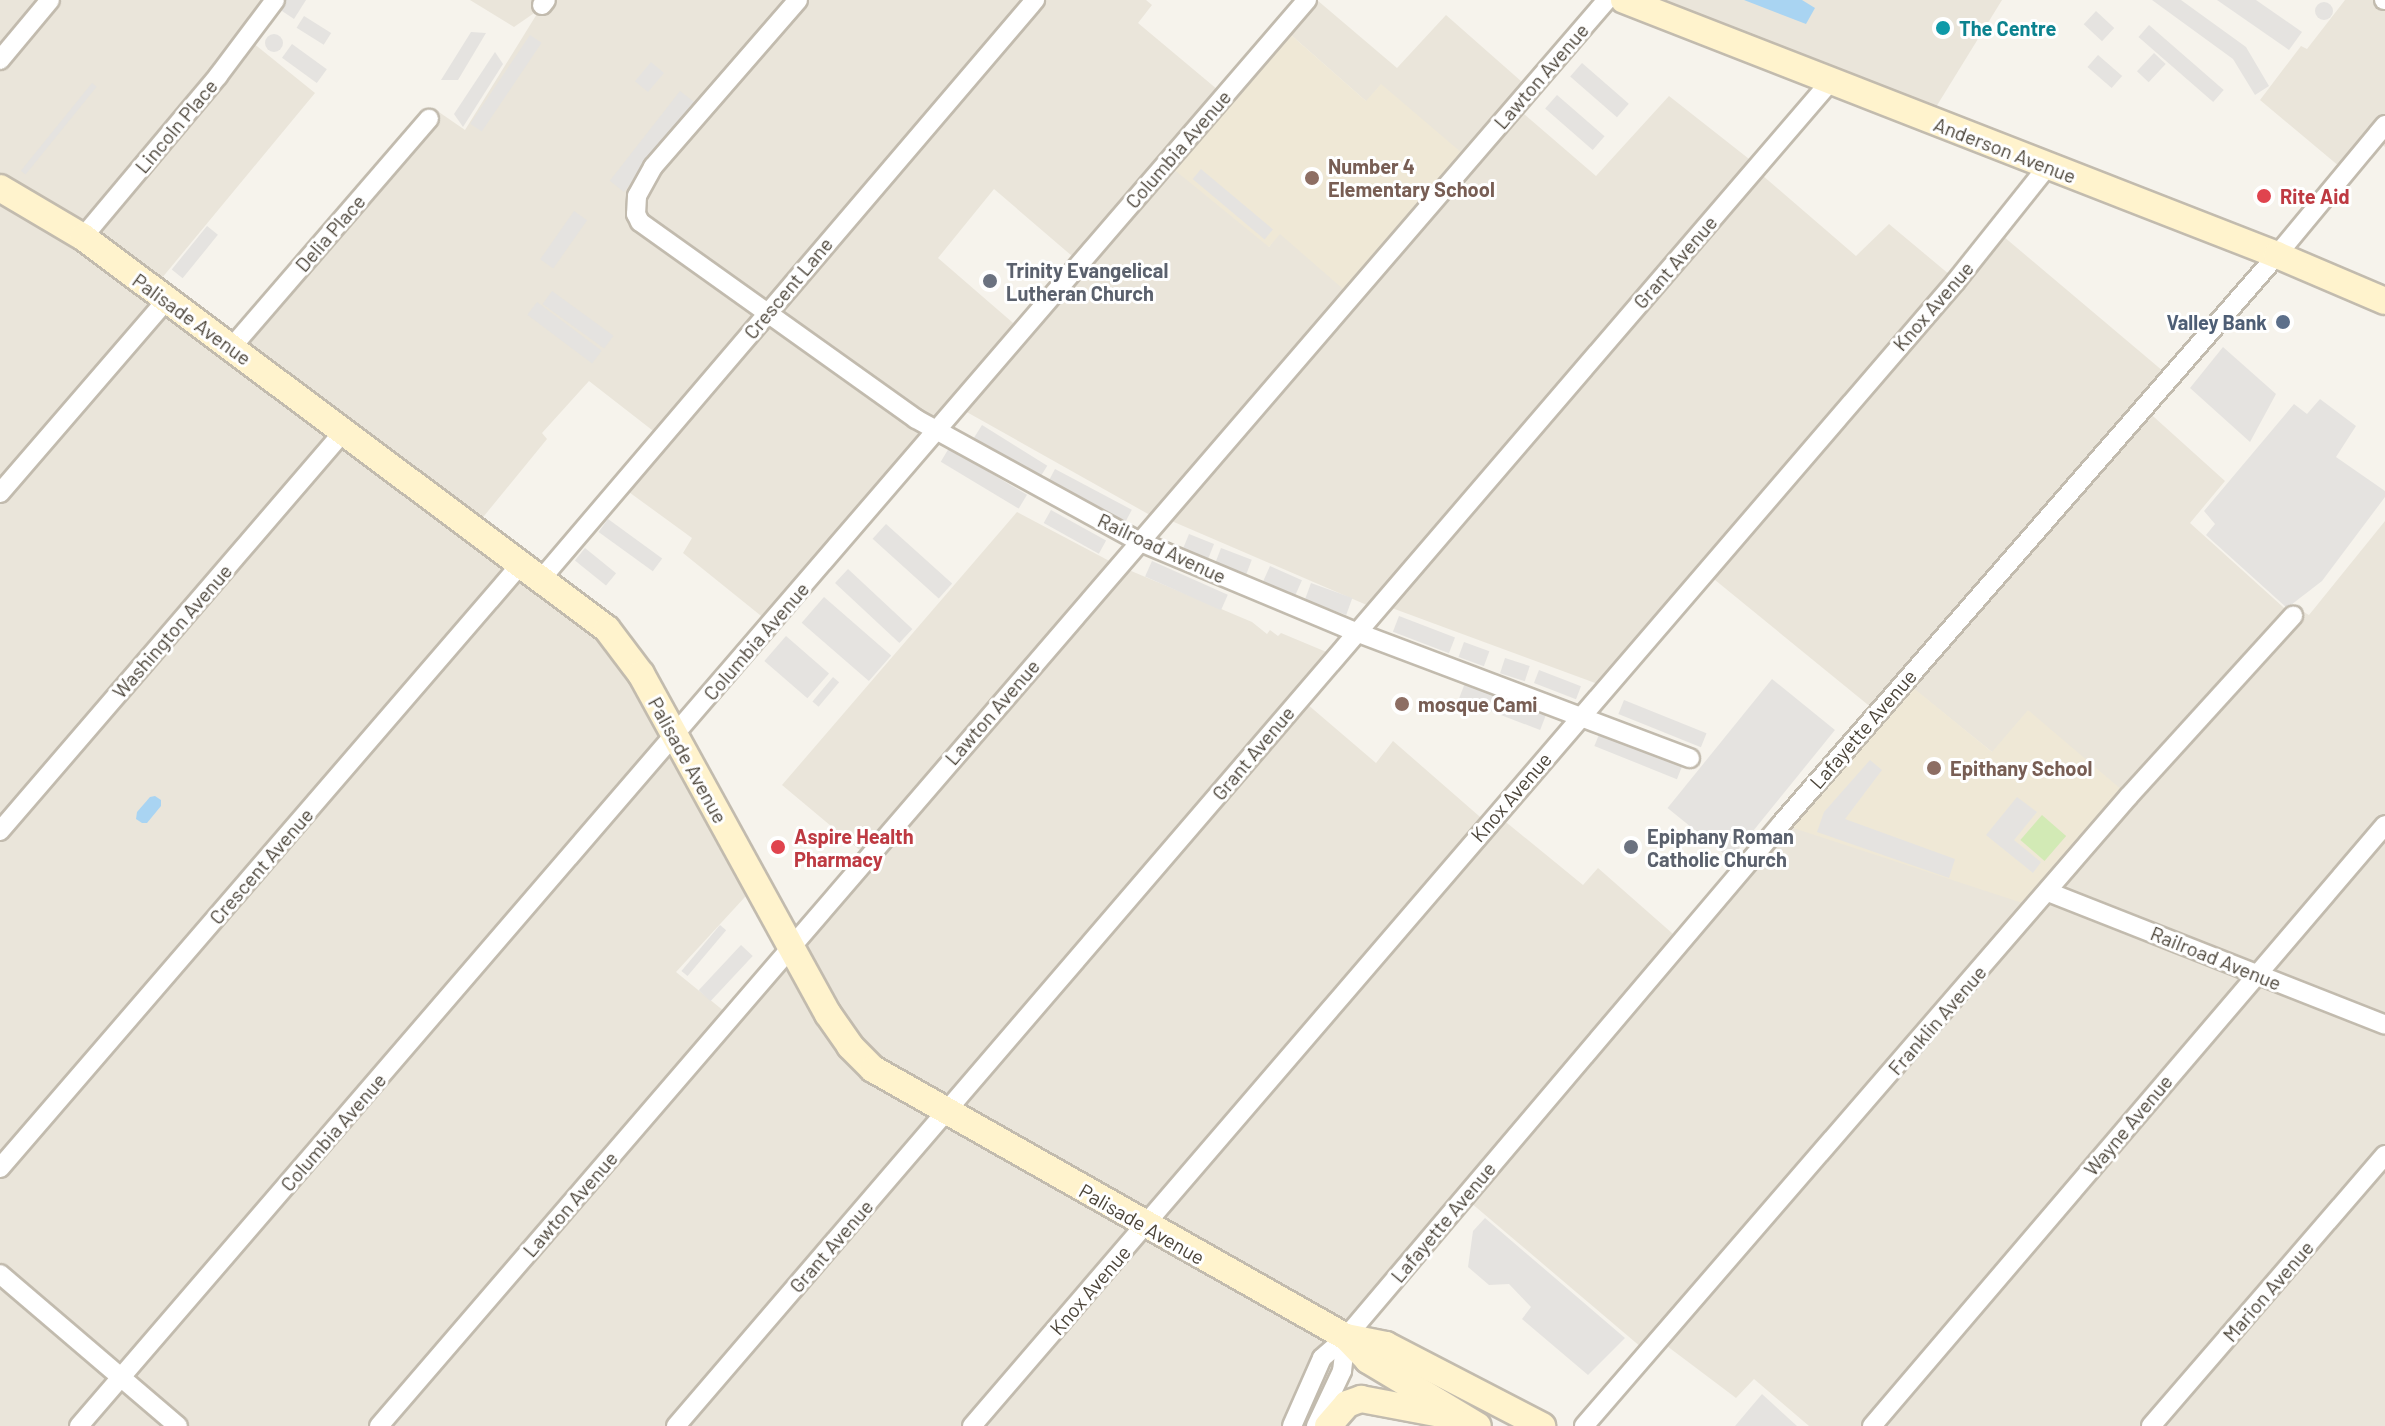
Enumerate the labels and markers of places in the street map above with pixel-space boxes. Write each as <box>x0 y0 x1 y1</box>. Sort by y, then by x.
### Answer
place label: The Centre <box>1959 16 2056 40</box>
marker: The Centre <box>1934 19 1952 37</box>
place label: Number 4 Elementary School <box>1328 154 1495 201</box>
marker: Number 4 Elementary School <box>1303 169 1321 187</box>
place label: Rite Aid <box>2280 184 2350 208</box>
marker: Rite Aid <box>2255 187 2273 205</box>
place label: Trinity Evangelical Lutheran Church <box>1006 258 1168 305</box>
marker: Trinity Evangelical Lutheran Church <box>981 272 999 290</box>
place label: Valley Bank <box>2167 310 2267 334</box>
marker: Valley Bank <box>2274 313 2292 331</box>
place label: mosque Cami <box>1418 692 1537 716</box>
marker: mosque Cami <box>1393 695 1411 713</box>
place label: Epithany School <box>1950 756 2092 780</box>
marker: Epithany School <box>1925 759 1943 777</box>
place label: Aspire Health Pharmacy <box>794 824 914 871</box>
place label: Epiphany Roman Catholic Church <box>1647 824 1794 871</box>
marker: Aspire Health Pharmacy <box>769 838 787 856</box>
marker: Epiphany Roman Catholic Church <box>1622 838 1640 856</box>

